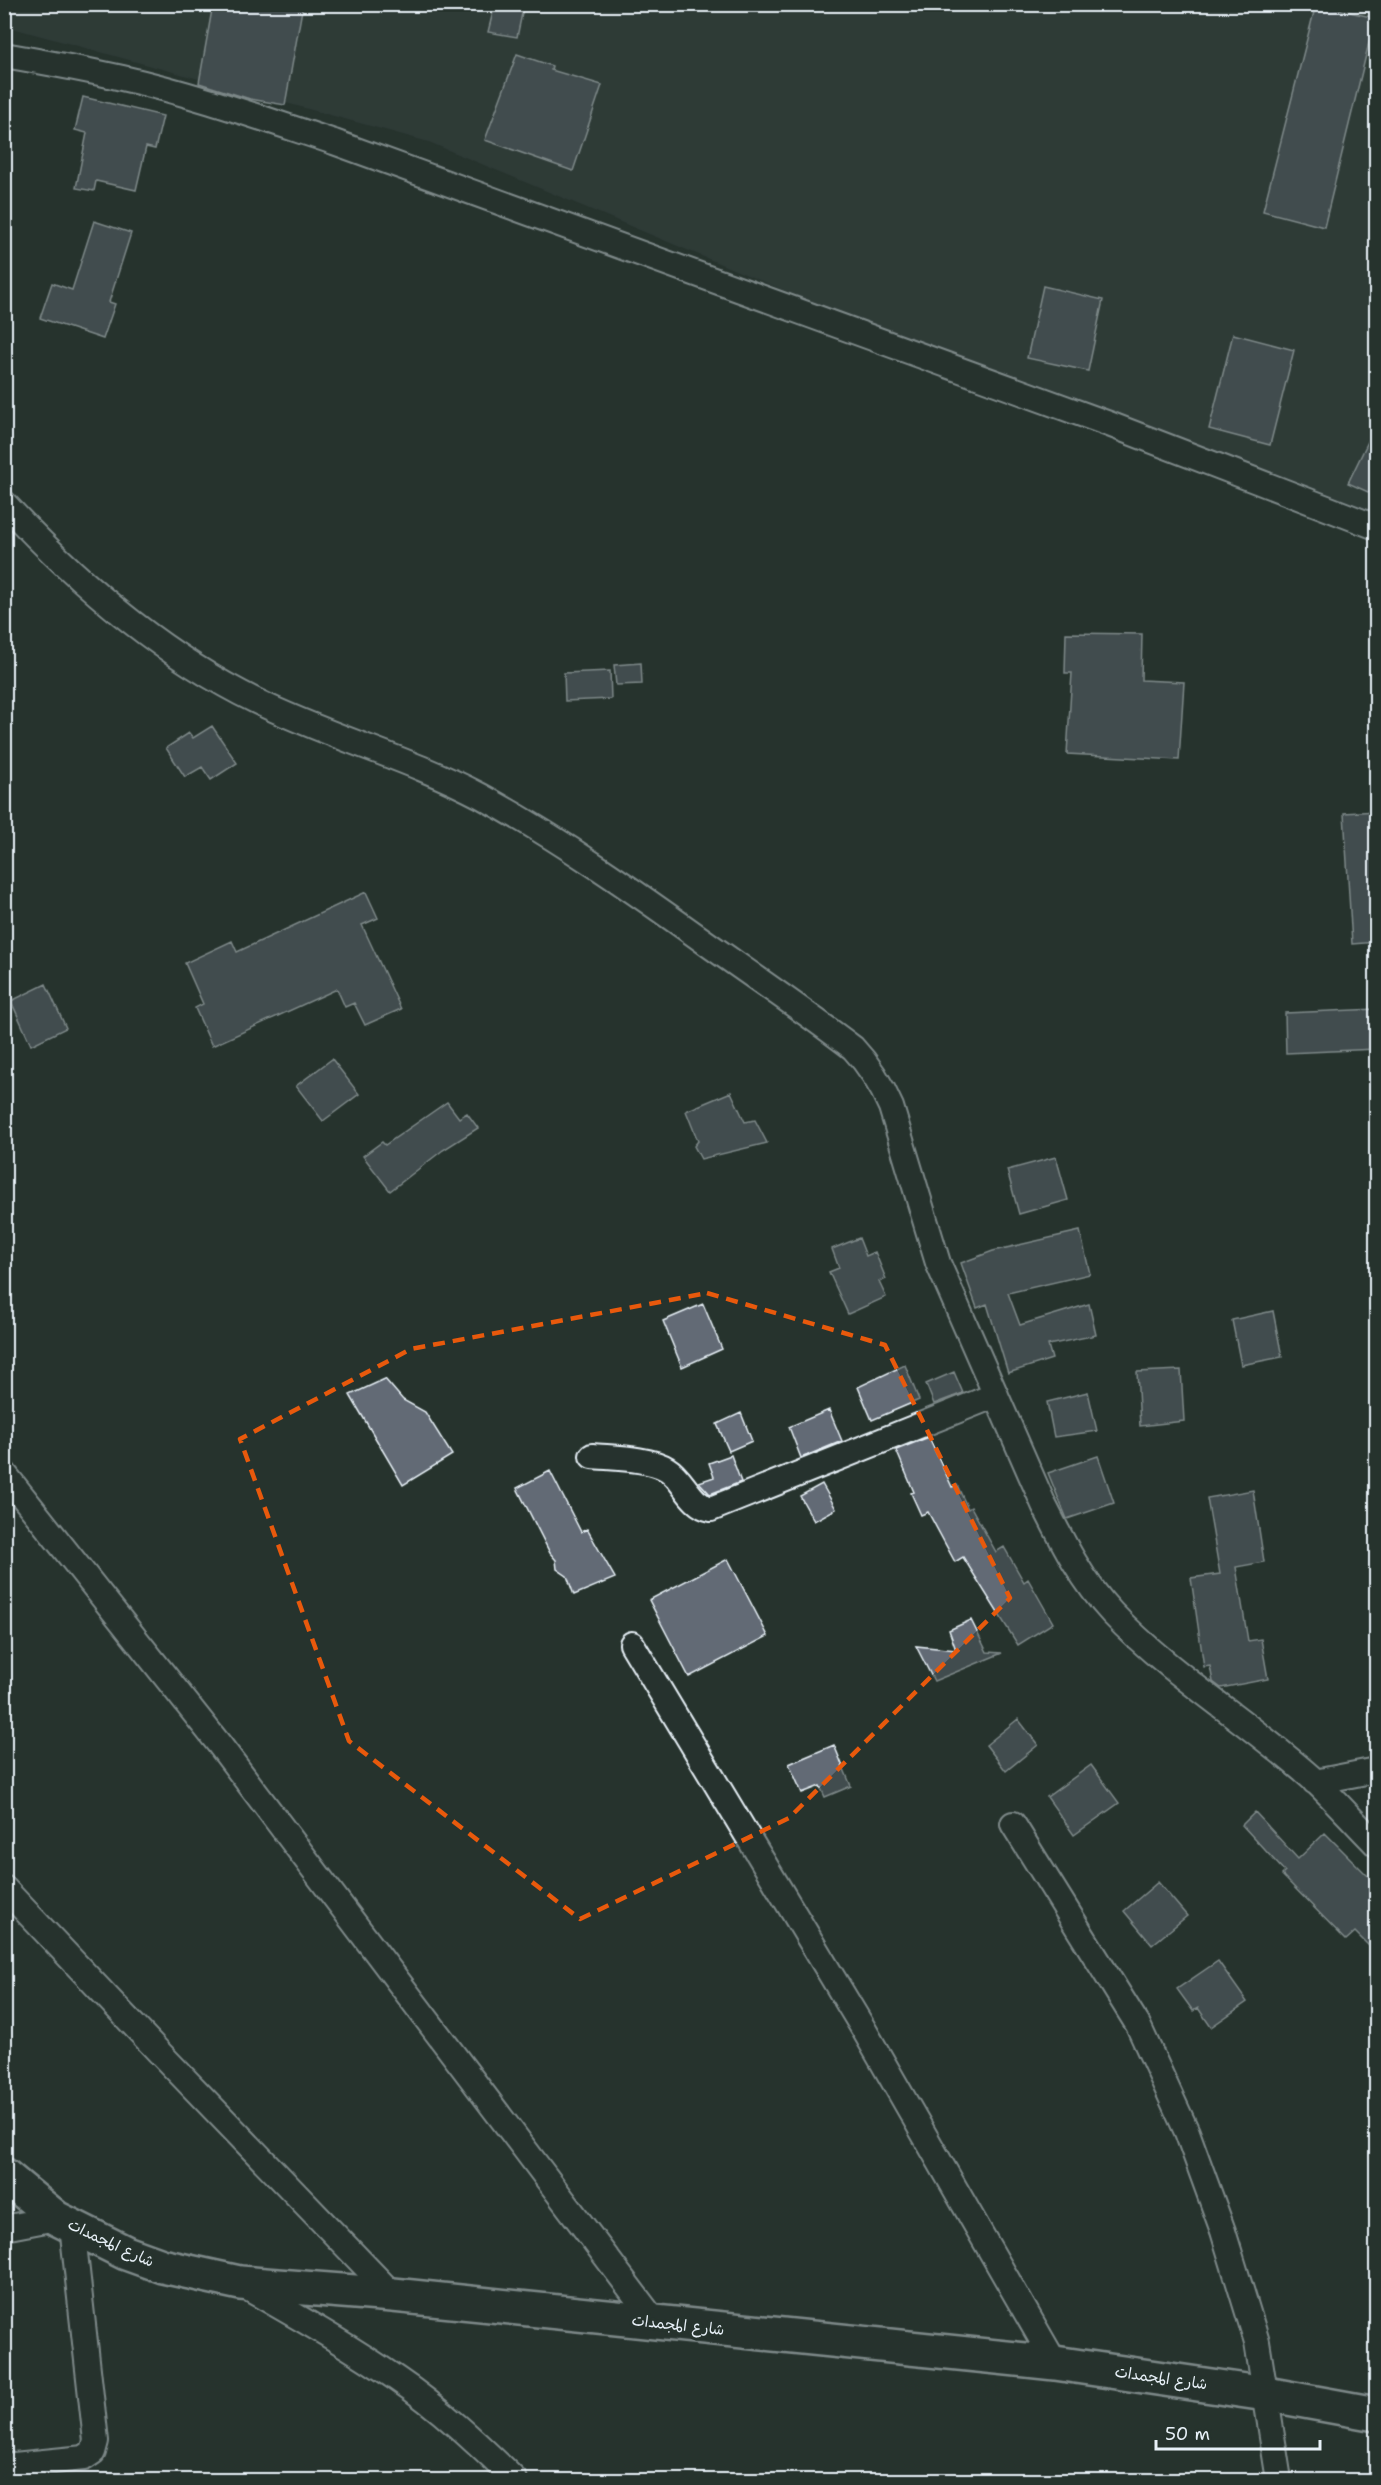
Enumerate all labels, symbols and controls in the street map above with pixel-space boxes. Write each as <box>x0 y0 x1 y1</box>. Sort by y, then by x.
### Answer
street label: شارع المجمدات <box>65 2214 157 2272</box>
street label: شارع المجمدات <box>631 2310 725 2340</box>
street label: شارع المجمدات <box>1113 2362 1209 2394</box>
scale bar <box>1156 2413 1320 2451</box>
text: 50 m <box>1165 2422 1210 2446</box>

